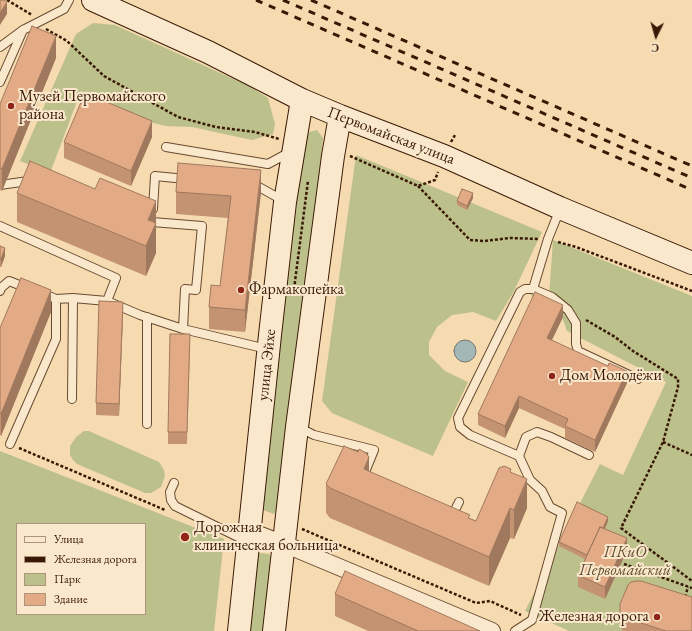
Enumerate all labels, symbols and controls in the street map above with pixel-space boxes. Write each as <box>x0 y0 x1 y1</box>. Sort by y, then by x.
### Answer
north arrow <box>636 16 676 56</box>
text: С <box>650 41 659 55</box>
place label: Музей Первомайского района <box>19 87 166 125</box>
marker: Музей Первомайского района <box>6 101 16 111</box>
street label: Первомайская улица <box>325 103 457 169</box>
place label: Фармакопейка <box>249 280 344 300</box>
marker: Фармакопейка <box>236 285 246 295</box>
street label: улица Эйхе <box>254 328 280 402</box>
place label: Дом Молодёжи <box>560 366 662 386</box>
marker: Дом Молодёжи <box>547 371 557 381</box>
place label: Дорожная клиническая больница <box>194 518 339 556</box>
legend <box>16 523 146 615</box>
text: Улица <box>54 531 84 547</box>
marker: Дорожная клиническая больница <box>179 531 191 543</box>
park label: ПКиО Первомайский <box>579 543 671 581</box>
text: Железная дорога <box>54 551 137 567</box>
text: Парк <box>54 571 81 587</box>
text: Здание <box>54 591 88 607</box>
place label: Железная дорога <box>539 607 649 627</box>
marker: Железная дорога <box>652 612 662 622</box>

